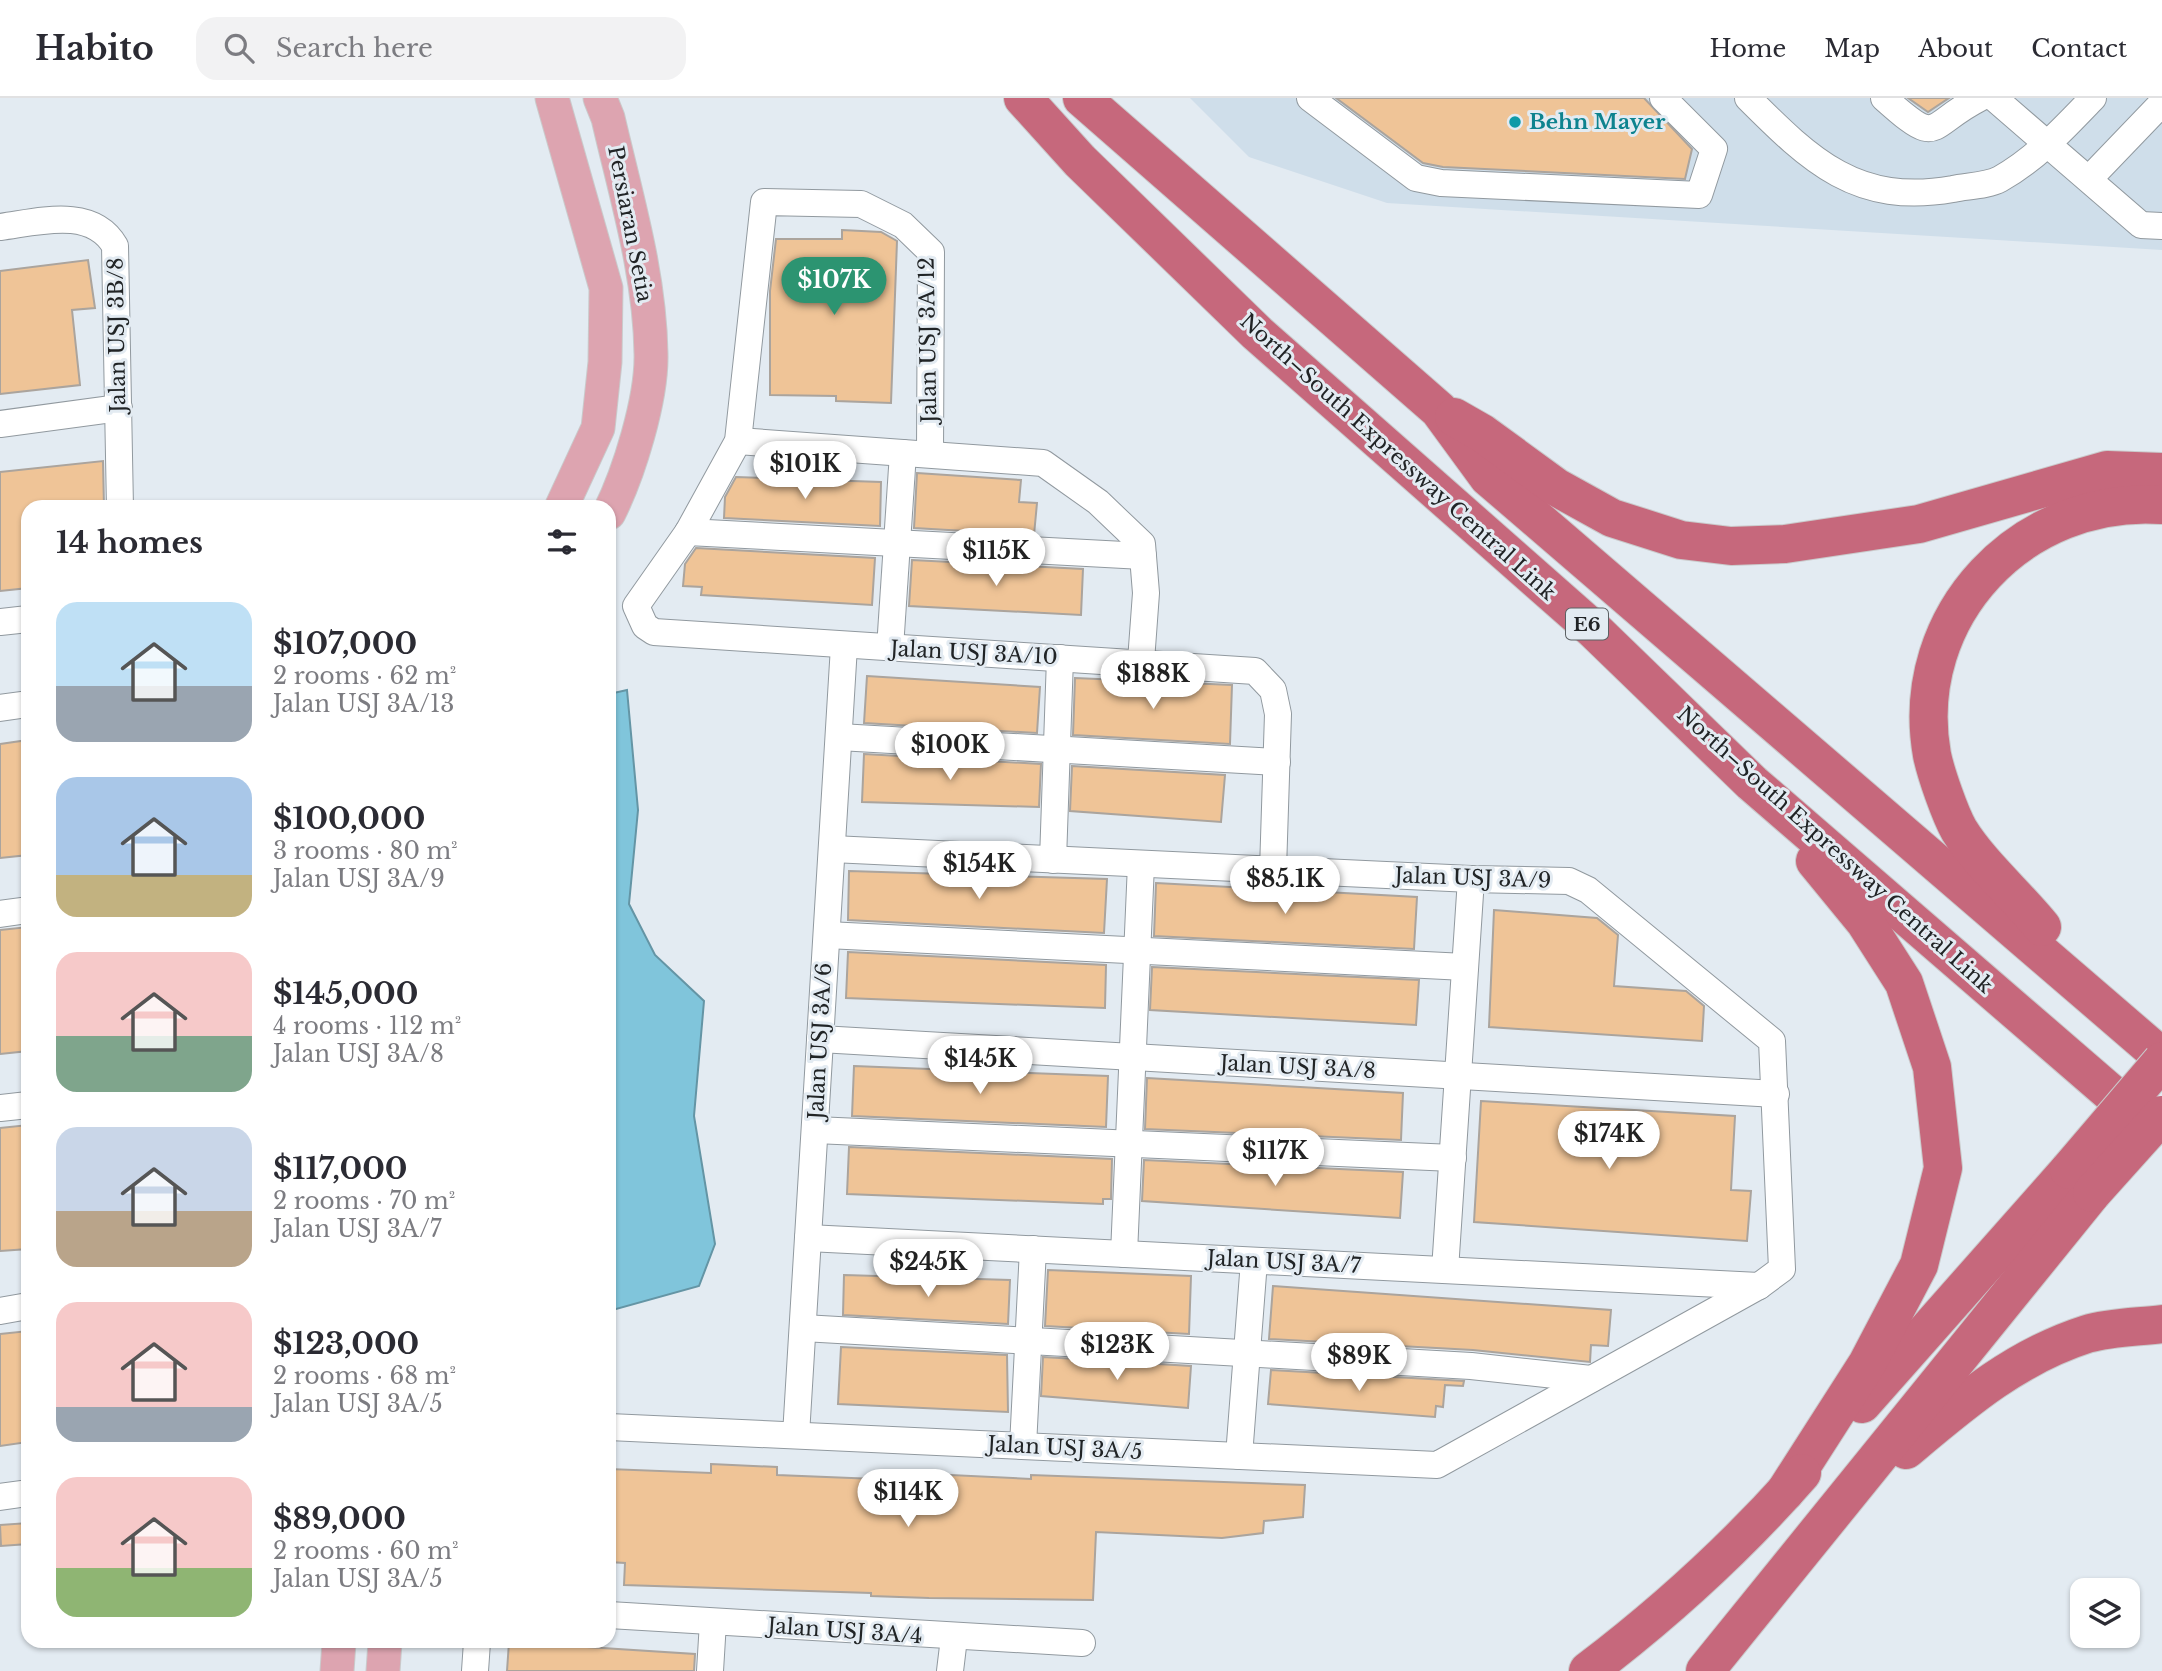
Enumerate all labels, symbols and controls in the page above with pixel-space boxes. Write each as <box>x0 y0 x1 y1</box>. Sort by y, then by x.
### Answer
search box <box>196 17 686 80</box>
text: Habito <box>35 28 154 69</box>
icon: search <box>220 29 258 67</box>
text: Search here <box>276 32 433 64</box>
text: Home <box>1710 34 1786 63</box>
text: Map <box>1824 34 1880 63</box>
text: About <box>1918 34 1993 63</box>
text: Contact <box>2031 34 2127 63</box>
place label: Behn Mayer <box>1529 109 1666 135</box>
marker: Behn Mayer <box>1507 114 1523 130</box>
street label: Persiaran Setia <box>602 144 658 305</box>
street label: Jalan USJ 3B/8 <box>103 257 131 416</box>
street label: Jalan USJ 3A/12 <box>914 257 942 426</box>
pin: $107K <box>785 258 883 317</box>
text: $107K <box>797 266 871 294</box>
street label: North–South Expressway Central Link <box>1235 308 1561 606</box>
pin: $101K <box>756 442 854 501</box>
text: $101K <box>769 450 841 478</box>
icon: filters <box>543 523 581 561</box>
text: 14 homes <box>56 524 203 561</box>
pin: $115K <box>947 528 1045 588</box>
text: $115K <box>962 537 1030 565</box>
road number: E6 <box>1566 608 1608 639</box>
text: $107,000 <box>273 625 417 662</box>
icon: home <box>112 630 196 714</box>
street label: Jalan USJ 3A/10 <box>887 635 1058 670</box>
pin: $188K <box>1104 652 1202 711</box>
text: $188K <box>1117 660 1189 688</box>
text: 2 rooms · 62 m² <box>273 662 456 690</box>
text: Jalan USJ 3A/13 <box>273 690 454 718</box>
street label: North–South Expressway Central Link <box>1672 701 1998 999</box>
pin: $100K <box>901 722 999 782</box>
text: $100K <box>911 731 989 759</box>
text: $100,000 <box>273 800 425 837</box>
icon: home <box>112 805 196 889</box>
text: 3 rooms · 80 m² <box>273 837 458 865</box>
pin: $154K <box>930 842 1028 901</box>
text: $154K <box>943 850 1015 878</box>
pin: $85.1K <box>1228 856 1342 916</box>
street label: Jalan USJ 3A/9 <box>1391 862 1552 894</box>
text: Jalan USJ 3A/9 <box>273 865 445 893</box>
text: $85.1K <box>1246 865 1324 893</box>
street label: Jalan USJ 3A/6 <box>803 962 837 1123</box>
text: $145,000 <box>273 975 418 1012</box>
icon: home <box>112 980 196 1064</box>
text: 4 rooms · 112 m² <box>273 1012 461 1040</box>
pin: $145K <box>931 1037 1029 1096</box>
text: Jalan USJ 3A/8 <box>273 1040 444 1068</box>
text: $145K <box>944 1045 1016 1073</box>
street label: Jalan USJ 3A/8 <box>1216 1050 1377 1084</box>
pin: $174K <box>1560 1112 1658 1171</box>
text: $174K <box>1574 1120 1644 1148</box>
pin: $117K <box>1226 1128 1324 1188</box>
text: $117K <box>1242 1137 1308 1165</box>
text: $117,000 <box>273 1150 407 1187</box>
icon: home <box>112 1155 196 1239</box>
text: 2 rooms · 70 m² <box>273 1187 455 1215</box>
text: Jalan USJ 3A/7 <box>273 1215 441 1243</box>
pin: $245K <box>879 1240 977 1299</box>
street label: Jalan USJ 3A/7 <box>1204 1245 1362 1279</box>
text: $245K <box>889 1248 967 1276</box>
pin: $123K <box>1068 1322 1166 1382</box>
text: $123,000 <box>273 1325 419 1362</box>
icon: home <box>112 1330 196 1414</box>
text: $123K <box>1080 1331 1154 1359</box>
pin: $89K <box>1318 1334 1400 1393</box>
text: $89K <box>1327 1342 1391 1370</box>
text: 2 rooms · 68 m² <box>273 1362 456 1390</box>
text: Jalan USJ 3A/5 <box>273 1390 443 1418</box>
street label: Jalan USJ 3A/5 <box>984 1431 1143 1465</box>
pin: $114K <box>859 1470 957 1529</box>
text: $114K <box>873 1478 943 1506</box>
text: $89,000 <box>273 1500 406 1537</box>
icon: home <box>112 1505 196 1589</box>
text: 2 rooms · 60 m² <box>273 1537 459 1565</box>
text: Jalan USJ 3A/5 <box>273 1565 443 1593</box>
map controls <box>2070 1578 2140 1648</box>
button: layers <box>2070 1578 2140 1648</box>
street label: Jalan USJ 3A/4 <box>764 1612 923 1649</box>

